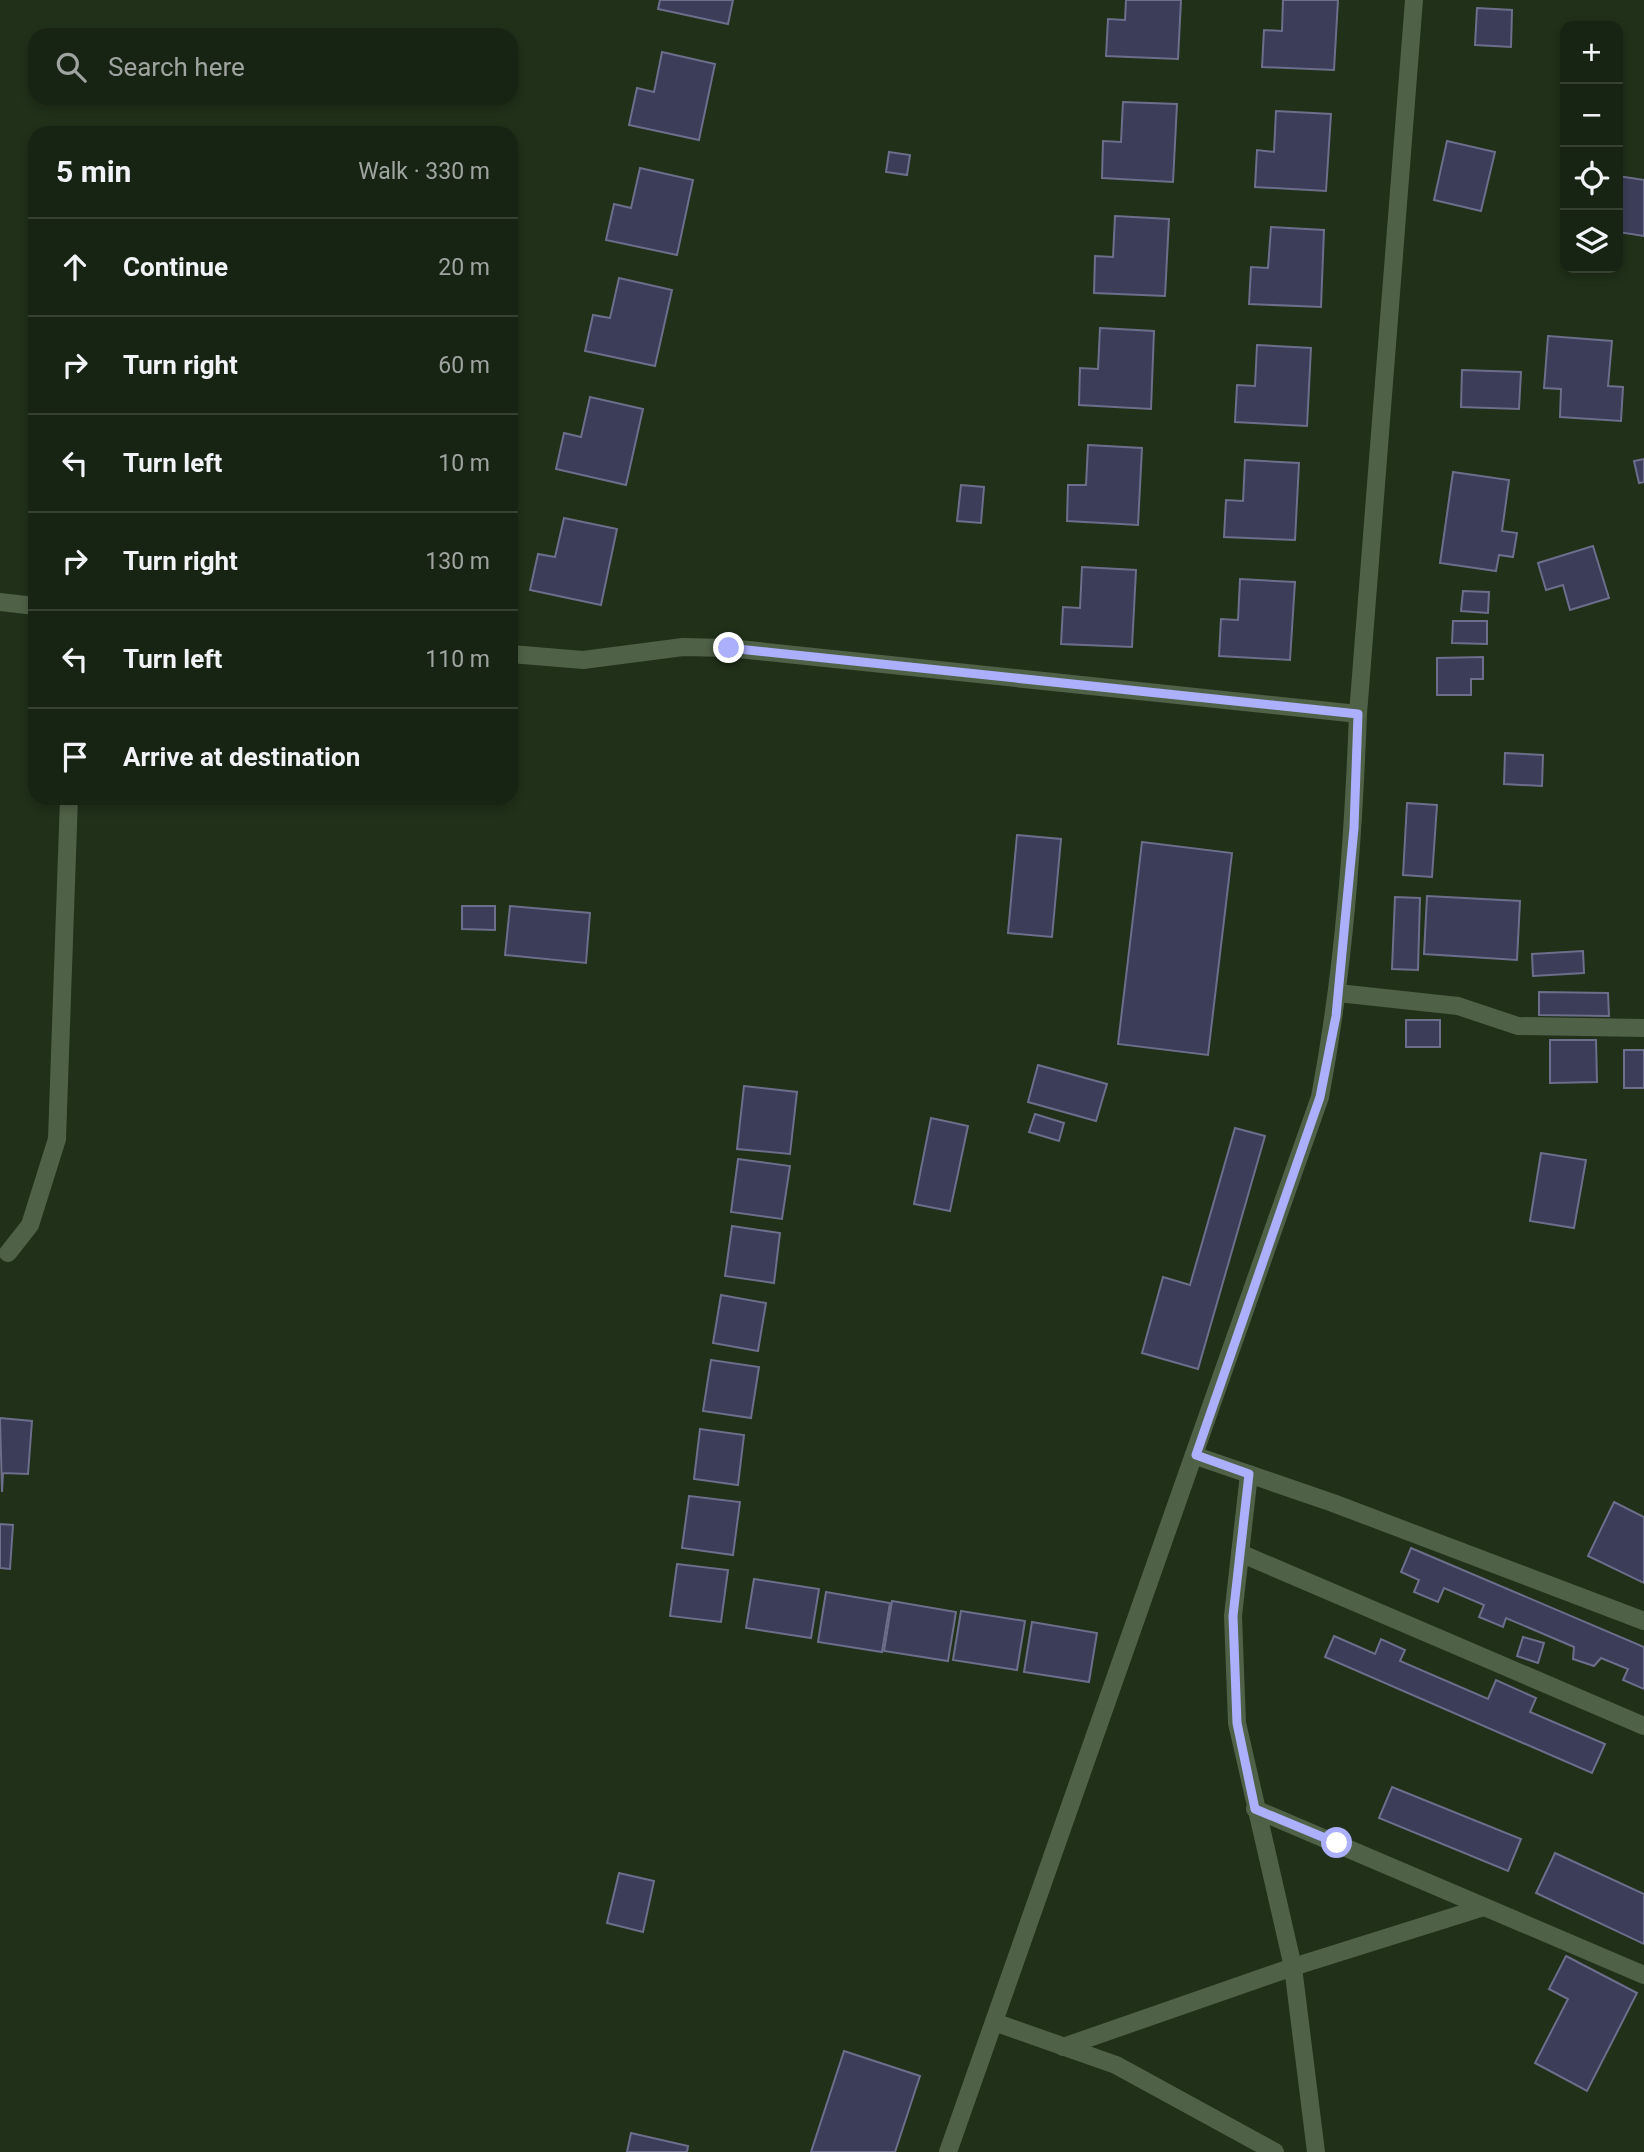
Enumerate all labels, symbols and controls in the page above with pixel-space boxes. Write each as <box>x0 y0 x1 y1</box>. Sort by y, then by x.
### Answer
map controls <box>1560 21 1623 273</box>
button: + <box>1560 21 1623 84</box>
search box <box>28 28 518 105</box>
icon: search <box>52 48 90 86</box>
text: Search here <box>108 52 245 82</box>
button: − <box>1560 84 1623 147</box>
button: locate <box>1560 147 1623 210</box>
text: 5 min <box>56 154 131 189</box>
text: Walk · 330 m <box>358 158 490 185</box>
button: layers <box>1560 210 1623 273</box>
icon: ahead <box>56 248 94 286</box>
text: Continue <box>123 252 228 282</box>
text: 20 m <box>438 254 490 281</box>
icon: right <box>56 346 94 384</box>
text: Turn right <box>123 350 238 380</box>
text: 60 m <box>438 352 490 379</box>
icon: left <box>56 444 94 482</box>
text: Turn left <box>123 448 222 478</box>
text: 10 m <box>438 450 490 477</box>
icon: right <box>56 542 94 580</box>
text: Turn right <box>123 546 238 576</box>
text: 130 m <box>425 548 490 575</box>
route end <box>713 632 744 663</box>
icon: left <box>56 640 94 678</box>
text: Turn left <box>123 644 222 674</box>
text: 110 m <box>425 646 490 673</box>
icon: arrive <box>56 738 94 776</box>
text: Arrive at destination <box>123 742 360 772</box>
route start <box>1321 1827 1352 1858</box>

